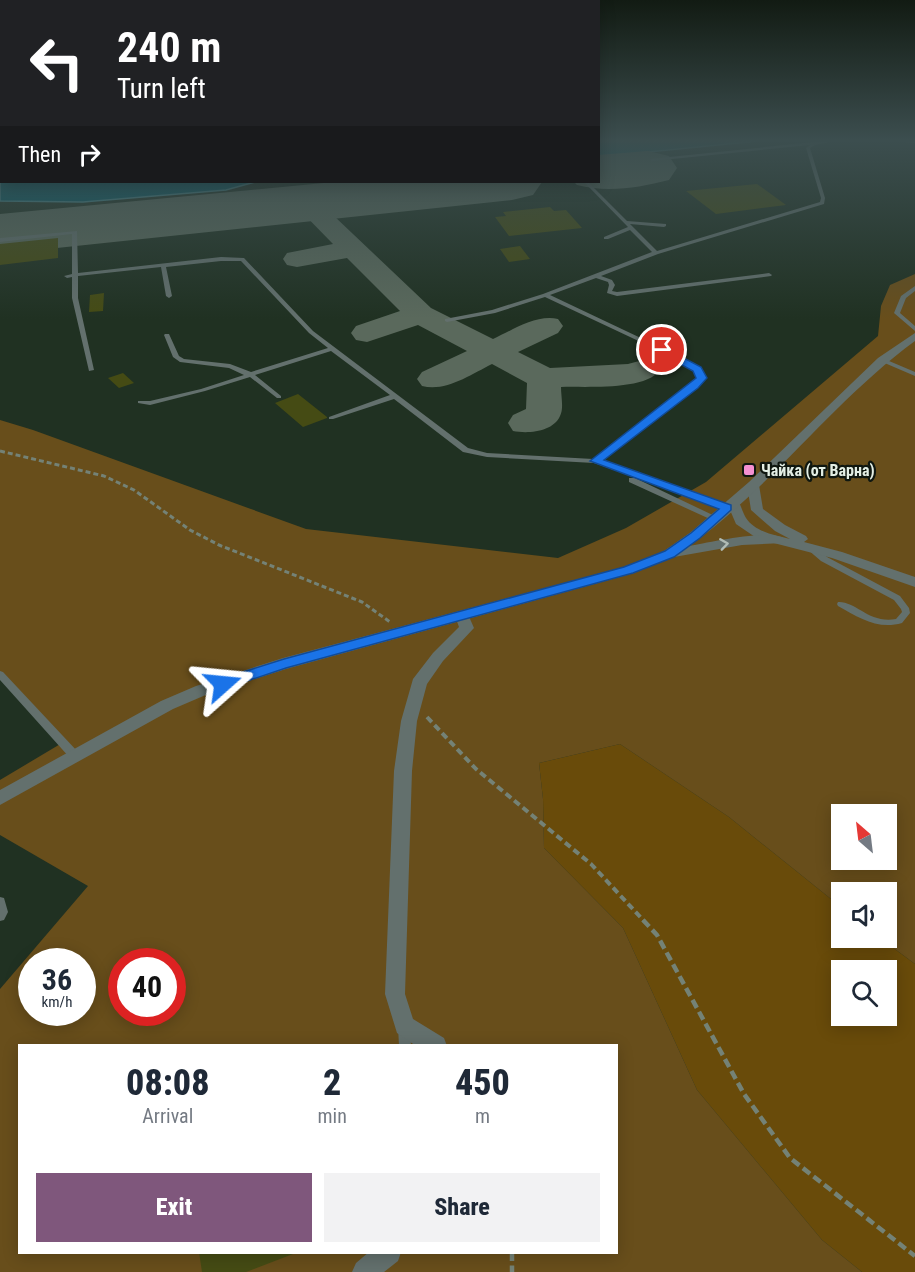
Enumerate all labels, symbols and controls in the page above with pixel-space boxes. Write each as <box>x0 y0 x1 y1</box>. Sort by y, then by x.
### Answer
text: 240 m <box>117 23 222 72</box>
icon: left <box>18 24 96 102</box>
text: Turn left <box>117 73 206 105</box>
icon: right <box>73 138 106 171</box>
text: Then <box>18 142 61 167</box>
pin <box>636 324 687 375</box>
icon: arrive <box>645 333 678 366</box>
place label: Чайка (от Варна) <box>761 461 875 480</box>
marker: Чайка (от Варна) <box>742 463 756 477</box>
one-way arrow <box>719 538 729 550</box>
position arrow <box>191 652 255 716</box>
north arrow <box>831 804 897 870</box>
map controls <box>831 804 897 1026</box>
button: sound <box>831 882 897 948</box>
speed limit sign: 40 <box>108 948 186 1026</box>
button: search <box>831 960 897 1026</box>
text: 36 <box>42 962 72 997</box>
text: km/h <box>42 993 72 1011</box>
text: 08:08 <box>126 1062 209 1104</box>
text: 2 <box>323 1062 341 1104</box>
text: 450 <box>455 1062 510 1104</box>
text: Arrival <box>142 1104 193 1128</box>
text: min <box>318 1104 347 1128</box>
text: m <box>475 1104 490 1128</box>
button: Exit <box>36 1173 312 1242</box>
button: Share <box>324 1173 600 1242</box>

